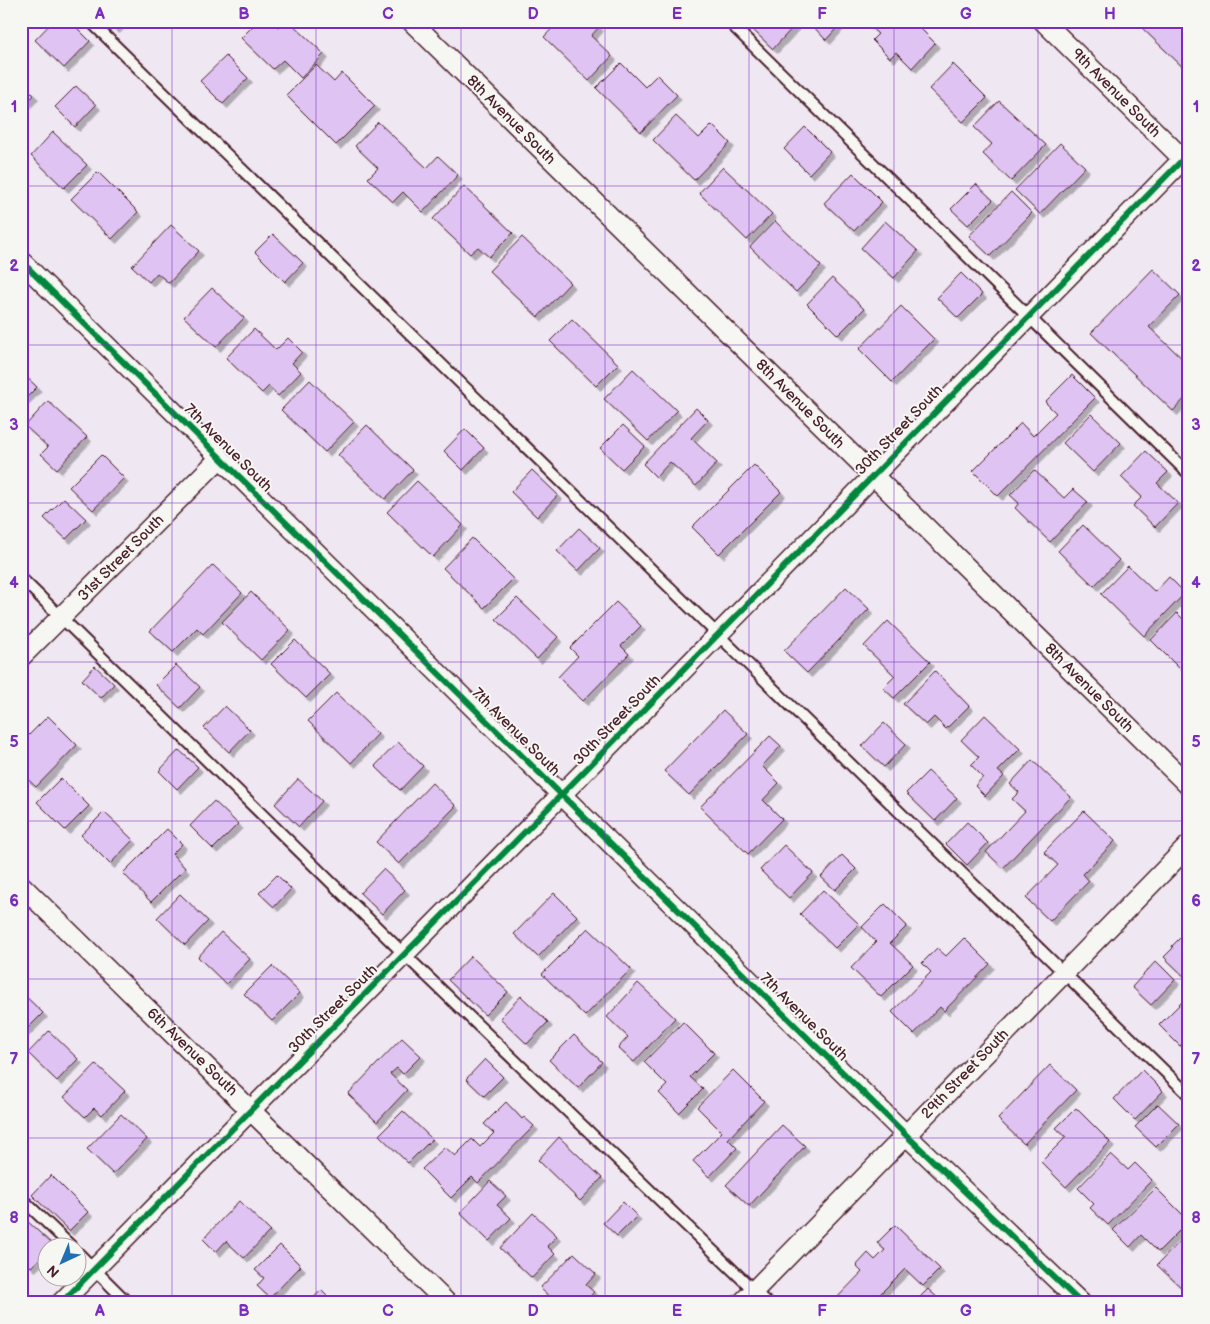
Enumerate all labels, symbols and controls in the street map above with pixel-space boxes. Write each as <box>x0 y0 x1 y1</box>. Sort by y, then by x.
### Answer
text: A <box>94 5 105 24</box>
text: B <box>238 5 250 24</box>
text: C <box>382 5 394 24</box>
text: D <box>527 5 539 24</box>
text: E <box>672 5 682 24</box>
text: F <box>817 5 827 24</box>
text: G <box>960 5 972 24</box>
text: H <box>1104 5 1116 24</box>
street label: 9th Avenue South <box>1067 44 1165 142</box>
street label: 8th Avenue South <box>462 71 560 169</box>
text: 1 <box>11 98 17 117</box>
text: 1 <box>1193 98 1199 117</box>
text: 2 <box>9 257 19 276</box>
text: 2 <box>1191 257 1201 276</box>
street label: 8th Avenue South <box>751 355 849 453</box>
street label: 30th Street South <box>851 381 947 479</box>
street label: 7th Avenue South <box>180 400 276 496</box>
text: 3 <box>9 416 19 435</box>
text: 3 <box>1191 416 1201 435</box>
street label: 31st Street South <box>74 511 168 605</box>
text: 4 <box>9 574 19 593</box>
text: 4 <box>1191 574 1201 593</box>
street label: 8th Avenue South <box>1040 639 1138 737</box>
street label: 30th Street South <box>569 671 665 769</box>
street label: 7th Avenue South <box>468 684 564 780</box>
text: 5 <box>9 733 19 752</box>
text: 5 <box>1191 733 1201 752</box>
text: 6 <box>9 892 19 911</box>
text: 6 <box>1191 892 1201 911</box>
street label: 30th Street South <box>284 960 382 1058</box>
street label: 7th Avenue South <box>756 969 852 1065</box>
street label: 6th Avenue South <box>143 1004 241 1100</box>
street label: 29th Street South <box>917 1025 1013 1123</box>
text: 7 <box>10 1050 19 1069</box>
text: 7 <box>1192 1050 1201 1069</box>
text: 8 <box>9 1209 19 1228</box>
text: 8 <box>1191 1209 1201 1228</box>
north arrow <box>38 1236 88 1286</box>
text: N <box>44 1261 63 1281</box>
text: A <box>94 1302 105 1321</box>
text: B <box>238 1302 250 1321</box>
text: C <box>382 1302 394 1321</box>
text: D <box>527 1302 539 1321</box>
text: E <box>672 1302 682 1321</box>
text: F <box>817 1302 827 1321</box>
text: G <box>960 1302 972 1321</box>
text: H <box>1104 1302 1116 1321</box>

